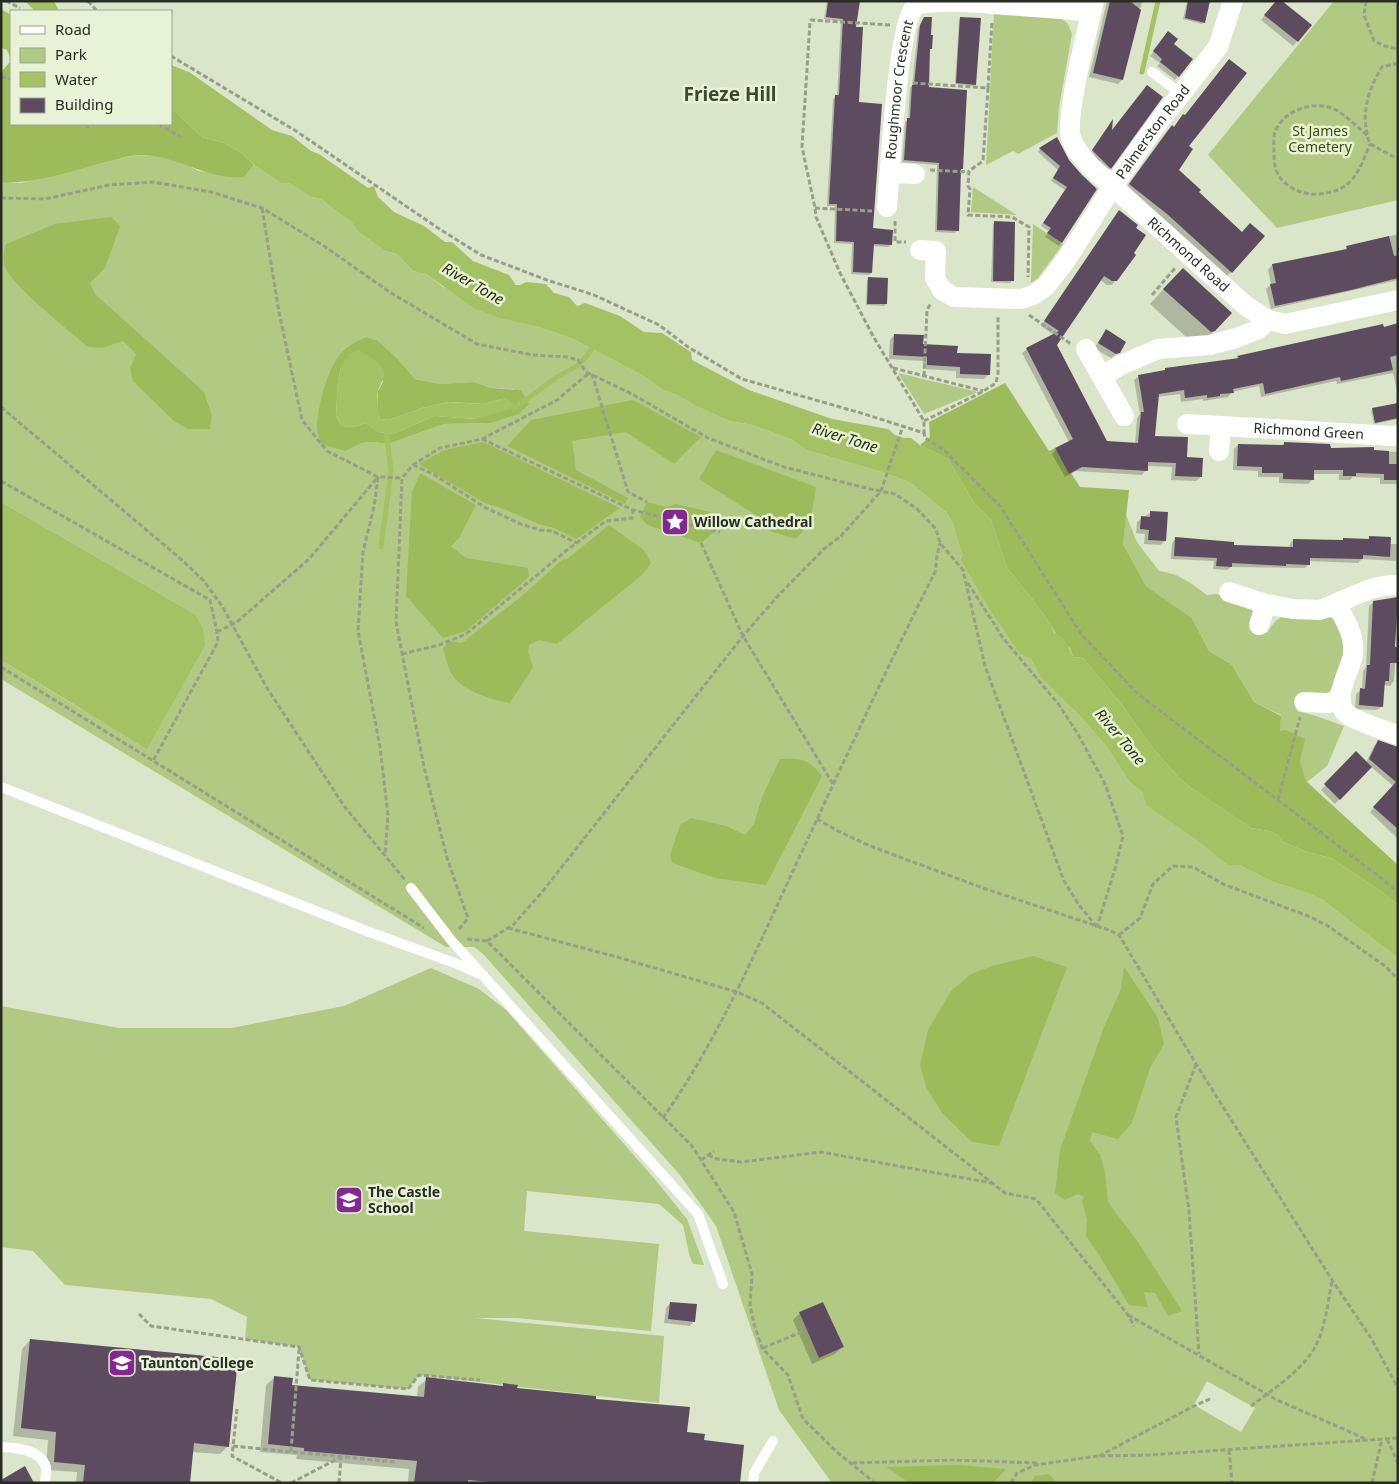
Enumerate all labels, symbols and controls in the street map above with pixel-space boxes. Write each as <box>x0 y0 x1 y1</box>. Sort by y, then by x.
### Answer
legend <box>10 10 172 125</box>
street label: Roughmoor Crescent <box>881 17 917 160</box>
text: Road <box>55 19 91 39</box>
text: Park <box>55 44 87 64</box>
text: Water <box>55 69 97 89</box>
district label: Frieze Hill <box>684 81 776 107</box>
street label: Palmerston Road <box>1111 81 1194 183</box>
text: Building <box>55 94 113 114</box>
park label: St James Cemetery <box>1288 121 1353 156</box>
street label: Richmond Road <box>1144 212 1234 296</box>
water label: River Tone <box>439 257 508 309</box>
water label: River Tone <box>810 418 881 457</box>
street label: Richmond Green <box>1253 418 1364 443</box>
place icon: Willow Cathedral <box>660 507 690 537</box>
place label: Willow Cathedral <box>694 512 812 531</box>
water label: River Tone <box>1091 704 1151 769</box>
place label: The Castle School <box>368 1182 440 1217</box>
school or university icon: The Castle School <box>334 1185 364 1215</box>
school or university icon: Taunton College <box>107 1348 137 1378</box>
place label: Taunton College <box>141 1353 254 1372</box>

